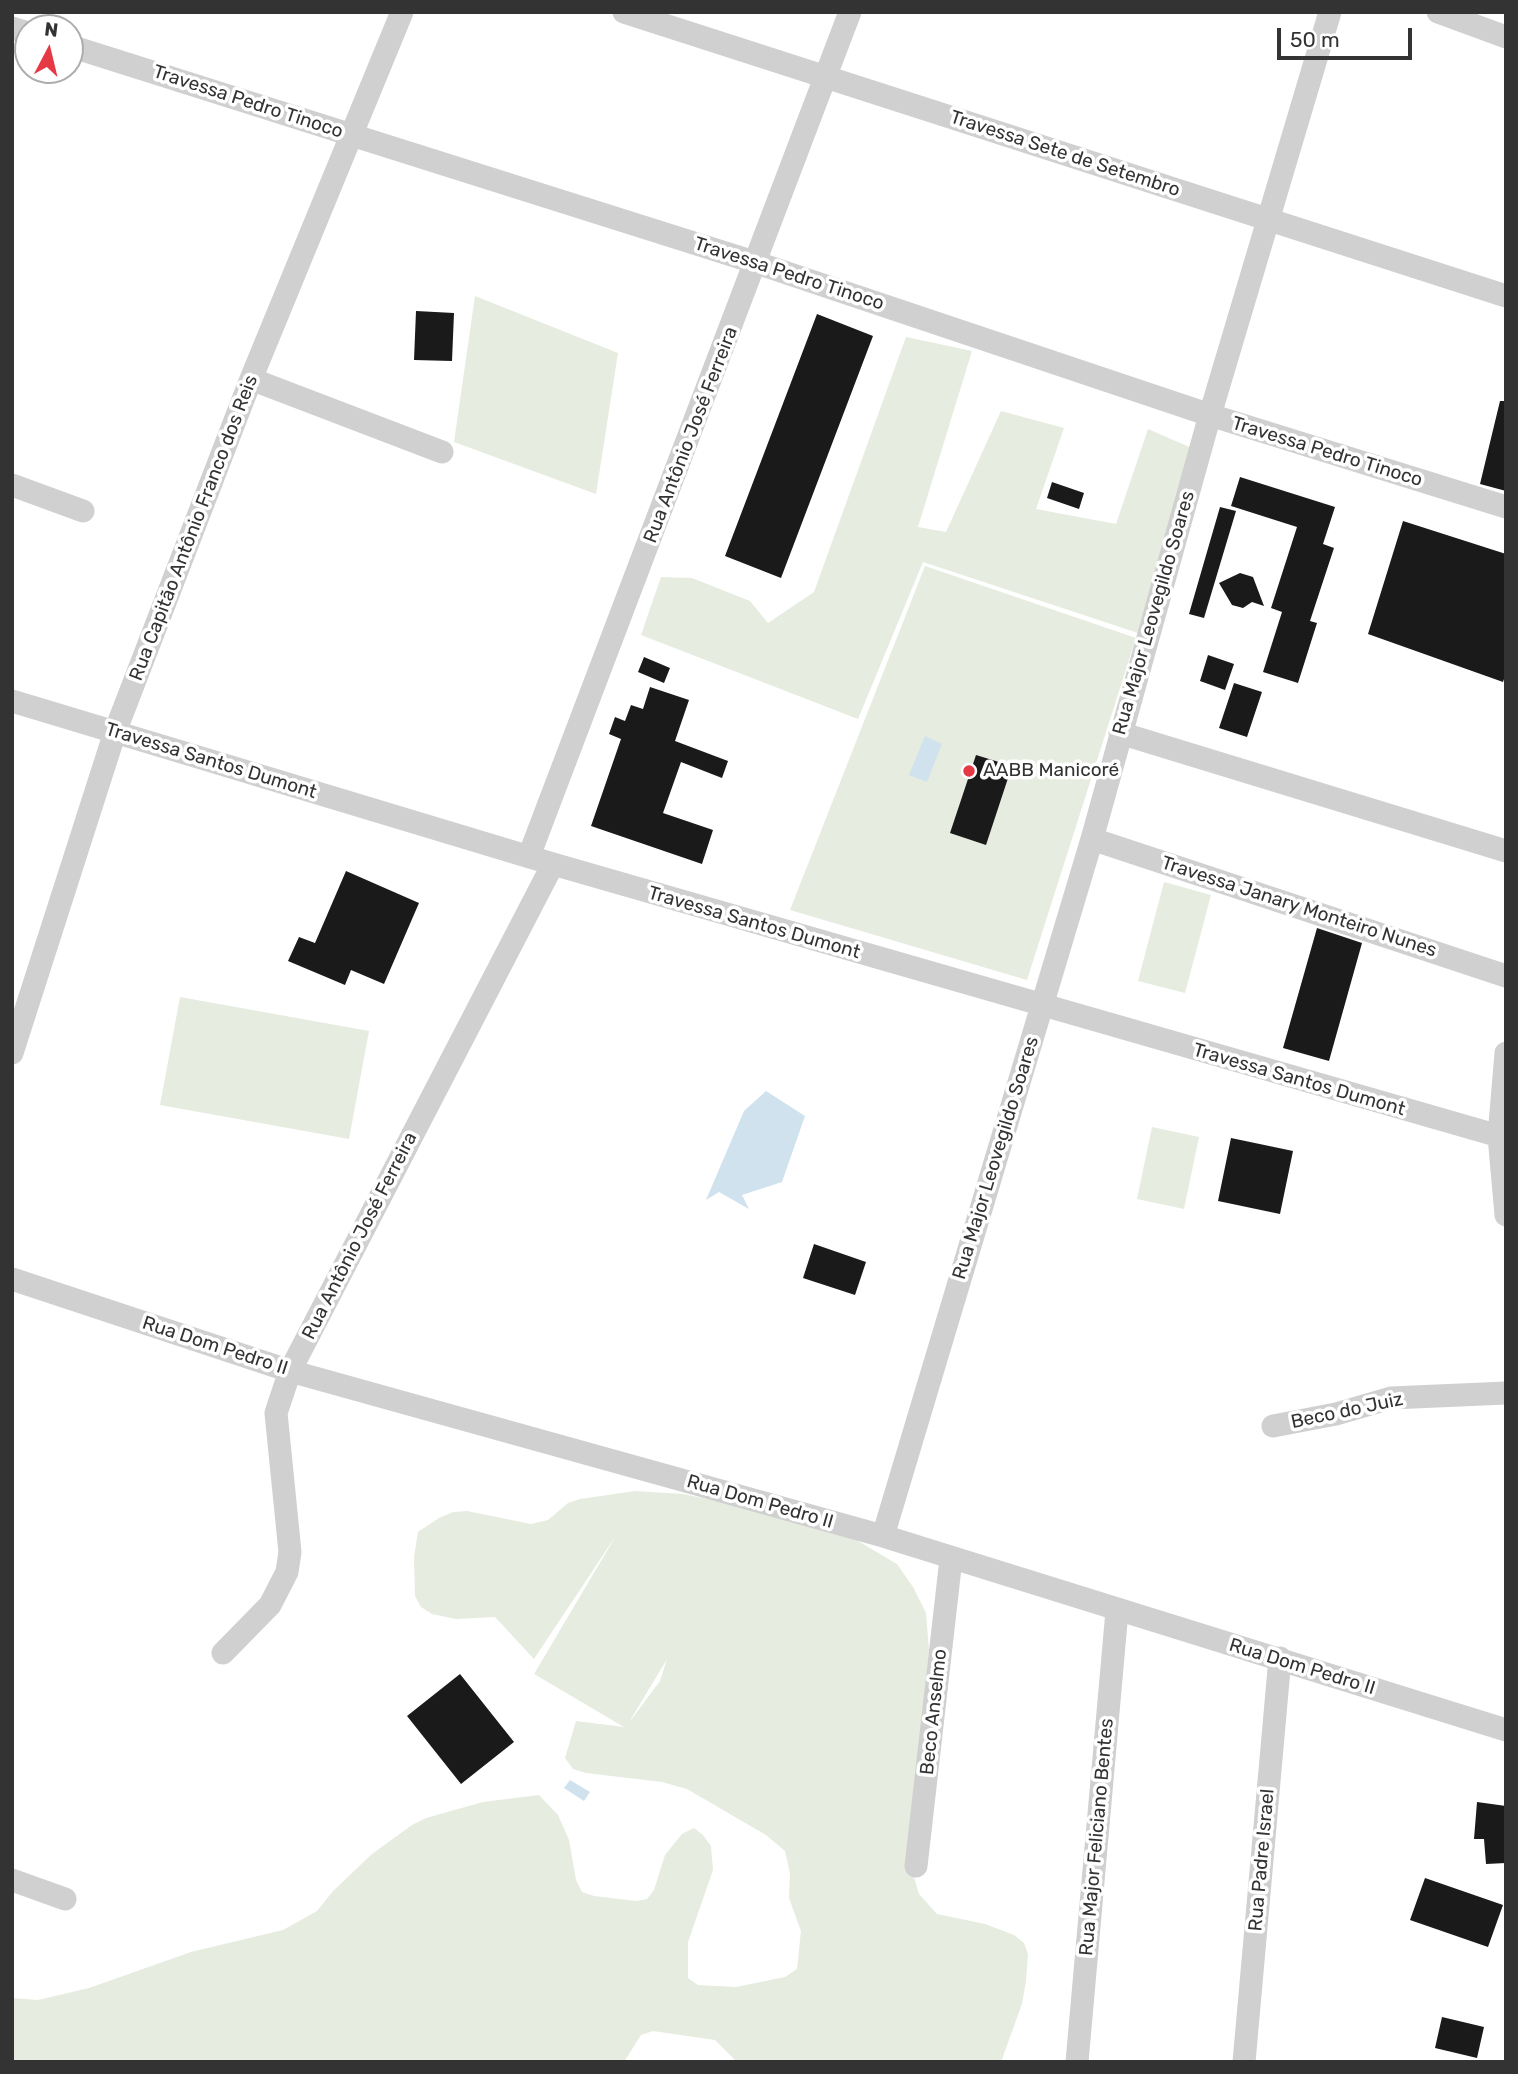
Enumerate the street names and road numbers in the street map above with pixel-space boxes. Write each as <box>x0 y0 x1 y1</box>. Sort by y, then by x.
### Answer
street label: Travessa Pedro Tinoco <box>150 61 346 143</box>
street label: Travessa Sete de Setembro <box>947 106 1183 202</box>
street label: Travessa Pedro Tinoco <box>691 233 887 315</box>
street label: Rua Antônio José Ferreira <box>639 324 743 546</box>
street label: Rua Capitão Antônio Franco dos Reis <box>125 372 263 684</box>
street label: Travessa Pedro Tinoco <box>1229 412 1425 492</box>
street label: Rua Major Leovegildo Soares <box>1108 488 1200 738</box>
street label: Travessa Santos Dumont <box>103 718 319 804</box>
street label: Travessa Janary Monteiro Nunes <box>1158 852 1440 962</box>
street label: Travessa Santos Dumont <box>645 882 863 964</box>
street label: Rua Major Leovegildo Soares <box>948 1034 1044 1282</box>
street label: Travessa Santos Dumont <box>1190 1039 1408 1121</box>
street label: Rua Antônio José Ferreira <box>298 1129 422 1343</box>
street label: Rua Dom Pedro II <box>139 1312 291 1380</box>
street label: Beco do Juiz <box>1289 1388 1405 1434</box>
street label: Rua Dom Pedro II <box>684 1470 836 1534</box>
street label: Rua Dom Pedro II <box>1226 1634 1378 1700</box>
street label: Beco Anselmo <box>916 1648 952 1776</box>
street label: Rua Major Feliciano Bentes <box>1075 1717 1119 1957</box>
street label: Rua Padre Israel <box>1244 1788 1280 1932</box>

